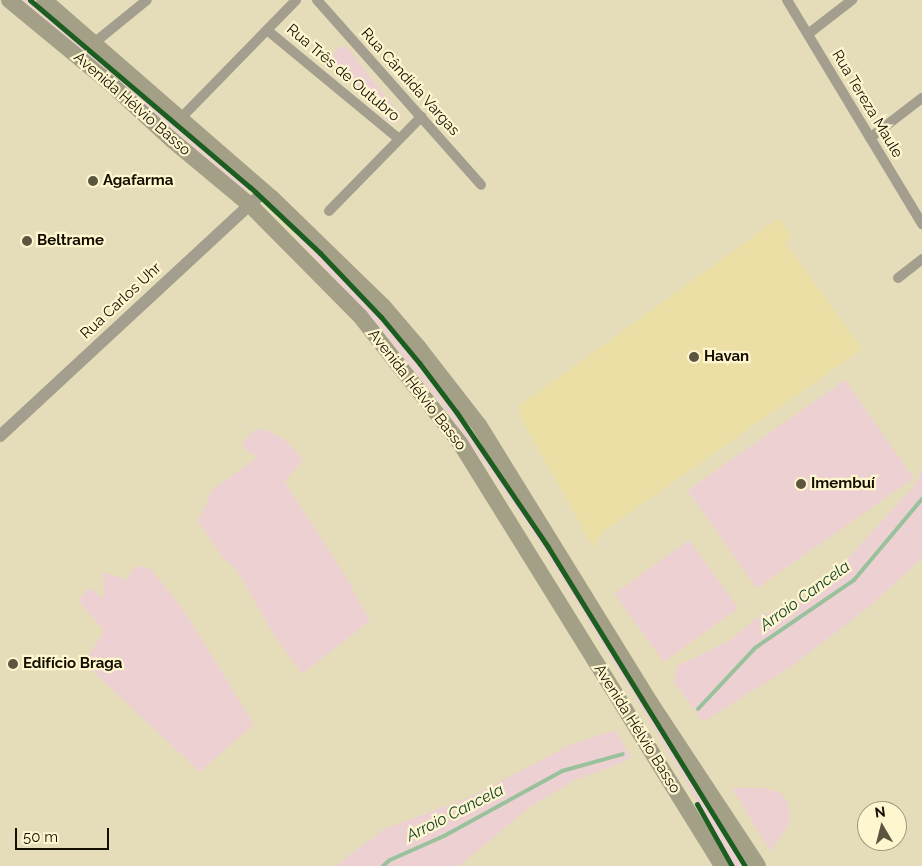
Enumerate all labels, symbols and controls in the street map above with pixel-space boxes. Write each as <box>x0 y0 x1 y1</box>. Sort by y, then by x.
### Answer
street label: Rua Três de Outubro <box>283 20 403 126</box>
street label: Rua Cândida Vargas <box>357 24 463 140</box>
street label: Rua Tereza Maule <box>828 47 906 161</box>
street label: Avenida Hélvio Basso <box>70 48 194 160</box>
place label: Agafarma <box>103 172 173 190</box>
marker: Agafarma <box>87 175 99 187</box>
place label: Beltrame <box>37 232 104 250</box>
marker: Beltrame <box>21 235 33 247</box>
street label: Rua Carlos Uhr <box>77 259 165 343</box>
street label: Avenida Hélvio Basso <box>364 326 470 454</box>
place label: Havan <box>704 348 749 366</box>
marker: Havan <box>688 351 700 363</box>
place label: Imembuí <box>811 475 875 493</box>
marker: Imembuí <box>795 478 807 490</box>
water label: Arroio Cancela <box>756 557 854 635</box>
place label: Edifício Braga <box>23 655 122 673</box>
marker: Edifício Braga <box>7 658 19 670</box>
street label: Avenida Hélvio Basso <box>590 661 684 797</box>
water label: Arroio Cancela <box>403 780 507 846</box>
north arrow <box>857 801 907 851</box>
text: N <box>874 803 886 821</box>
scale bar <box>18 818 111 850</box>
text: 50 m <box>23 828 58 846</box>

